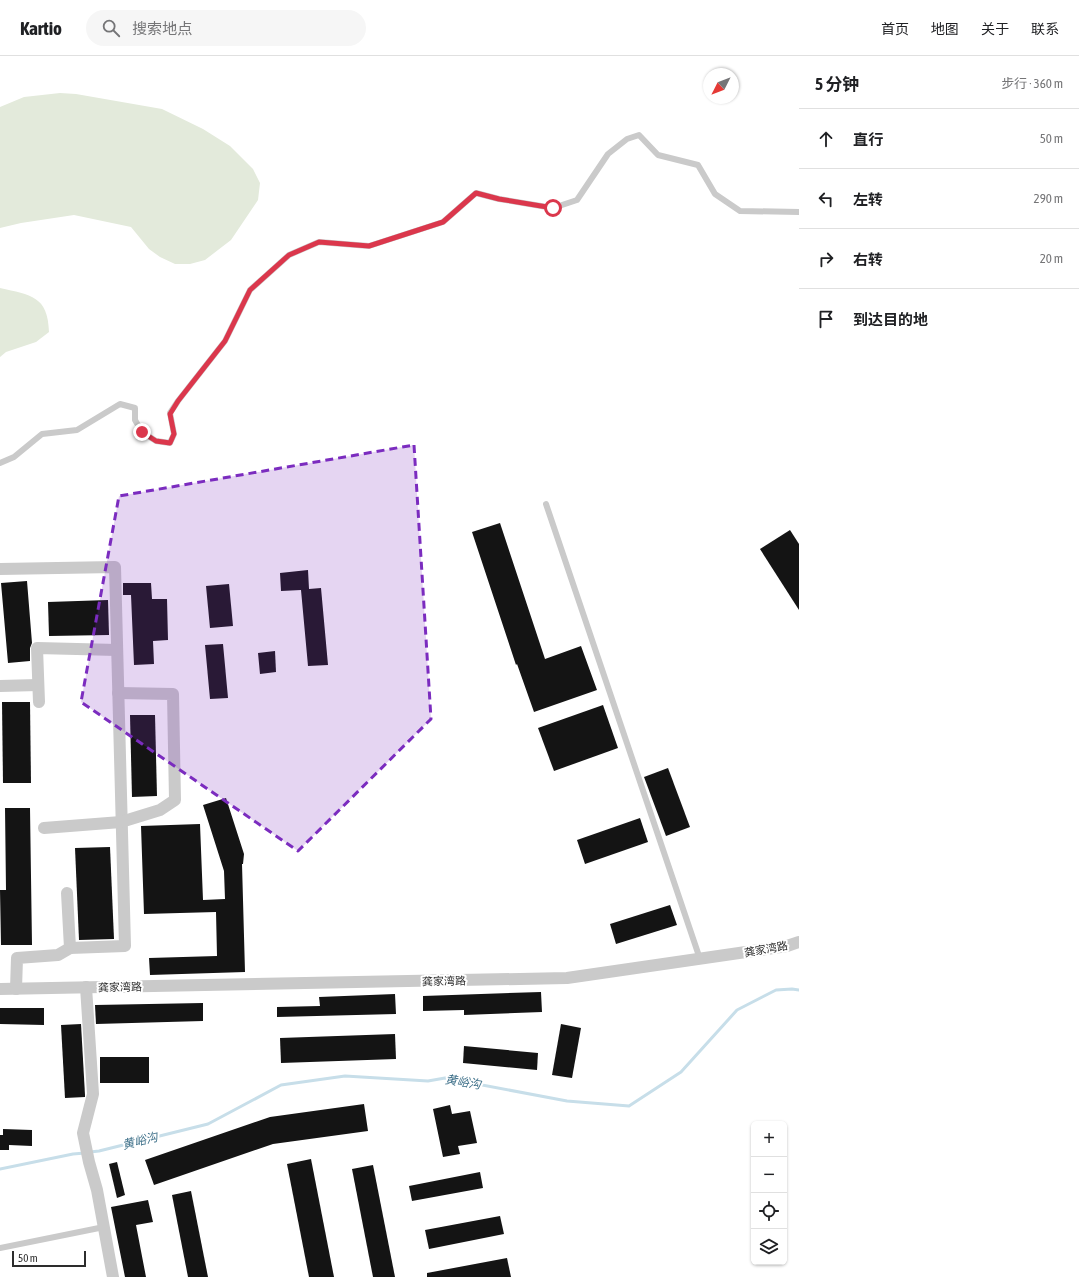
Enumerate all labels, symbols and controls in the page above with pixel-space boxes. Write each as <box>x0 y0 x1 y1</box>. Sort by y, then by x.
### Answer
search box <box>86 10 366 46</box>
text: Kartio <box>20 17 62 39</box>
icon: search <box>100 17 122 39</box>
text: 搜索地点 <box>132 20 192 37</box>
text: 首页 <box>881 21 909 37</box>
text: 地图 <box>931 21 959 37</box>
text: 关于 <box>981 21 1009 37</box>
text: 联系 <box>1031 21 1059 37</box>
north arrow <box>703 68 739 104</box>
text: 5 分钟 <box>815 74 859 94</box>
text: 步行 · 360 m <box>1001 76 1063 91</box>
icon: ahead <box>815 128 837 150</box>
text: 直行 <box>853 131 883 148</box>
text: 50 m <box>1040 131 1063 146</box>
icon: left <box>815 188 837 210</box>
text: 左转 <box>853 191 883 208</box>
text: 290 m <box>1034 191 1063 206</box>
route start <box>544 199 562 217</box>
icon: right <box>815 248 837 270</box>
text: 右转 <box>853 251 883 268</box>
text: 20 m <box>1040 251 1063 266</box>
icon: arrive <box>815 308 837 330</box>
text: 到达目的地 <box>853 311 928 328</box>
route end <box>133 423 151 441</box>
street label: 龚家湾路 <box>743 939 789 959</box>
street label: 龚家湾路 <box>422 975 466 987</box>
street label: 龚家湾路 <box>98 981 142 993</box>
water label: 黄峪沟 <box>444 1072 484 1092</box>
map controls <box>751 1121 787 1265</box>
button: + <box>751 1121 787 1157</box>
water label: 黄峪沟 <box>121 1129 161 1152</box>
button: − <box>751 1157 787 1193</box>
button: locate <box>751 1193 787 1229</box>
button: layers <box>751 1229 787 1265</box>
scale bar <box>12 1249 86 1268</box>
text: 50 m <box>18 1252 38 1264</box>

